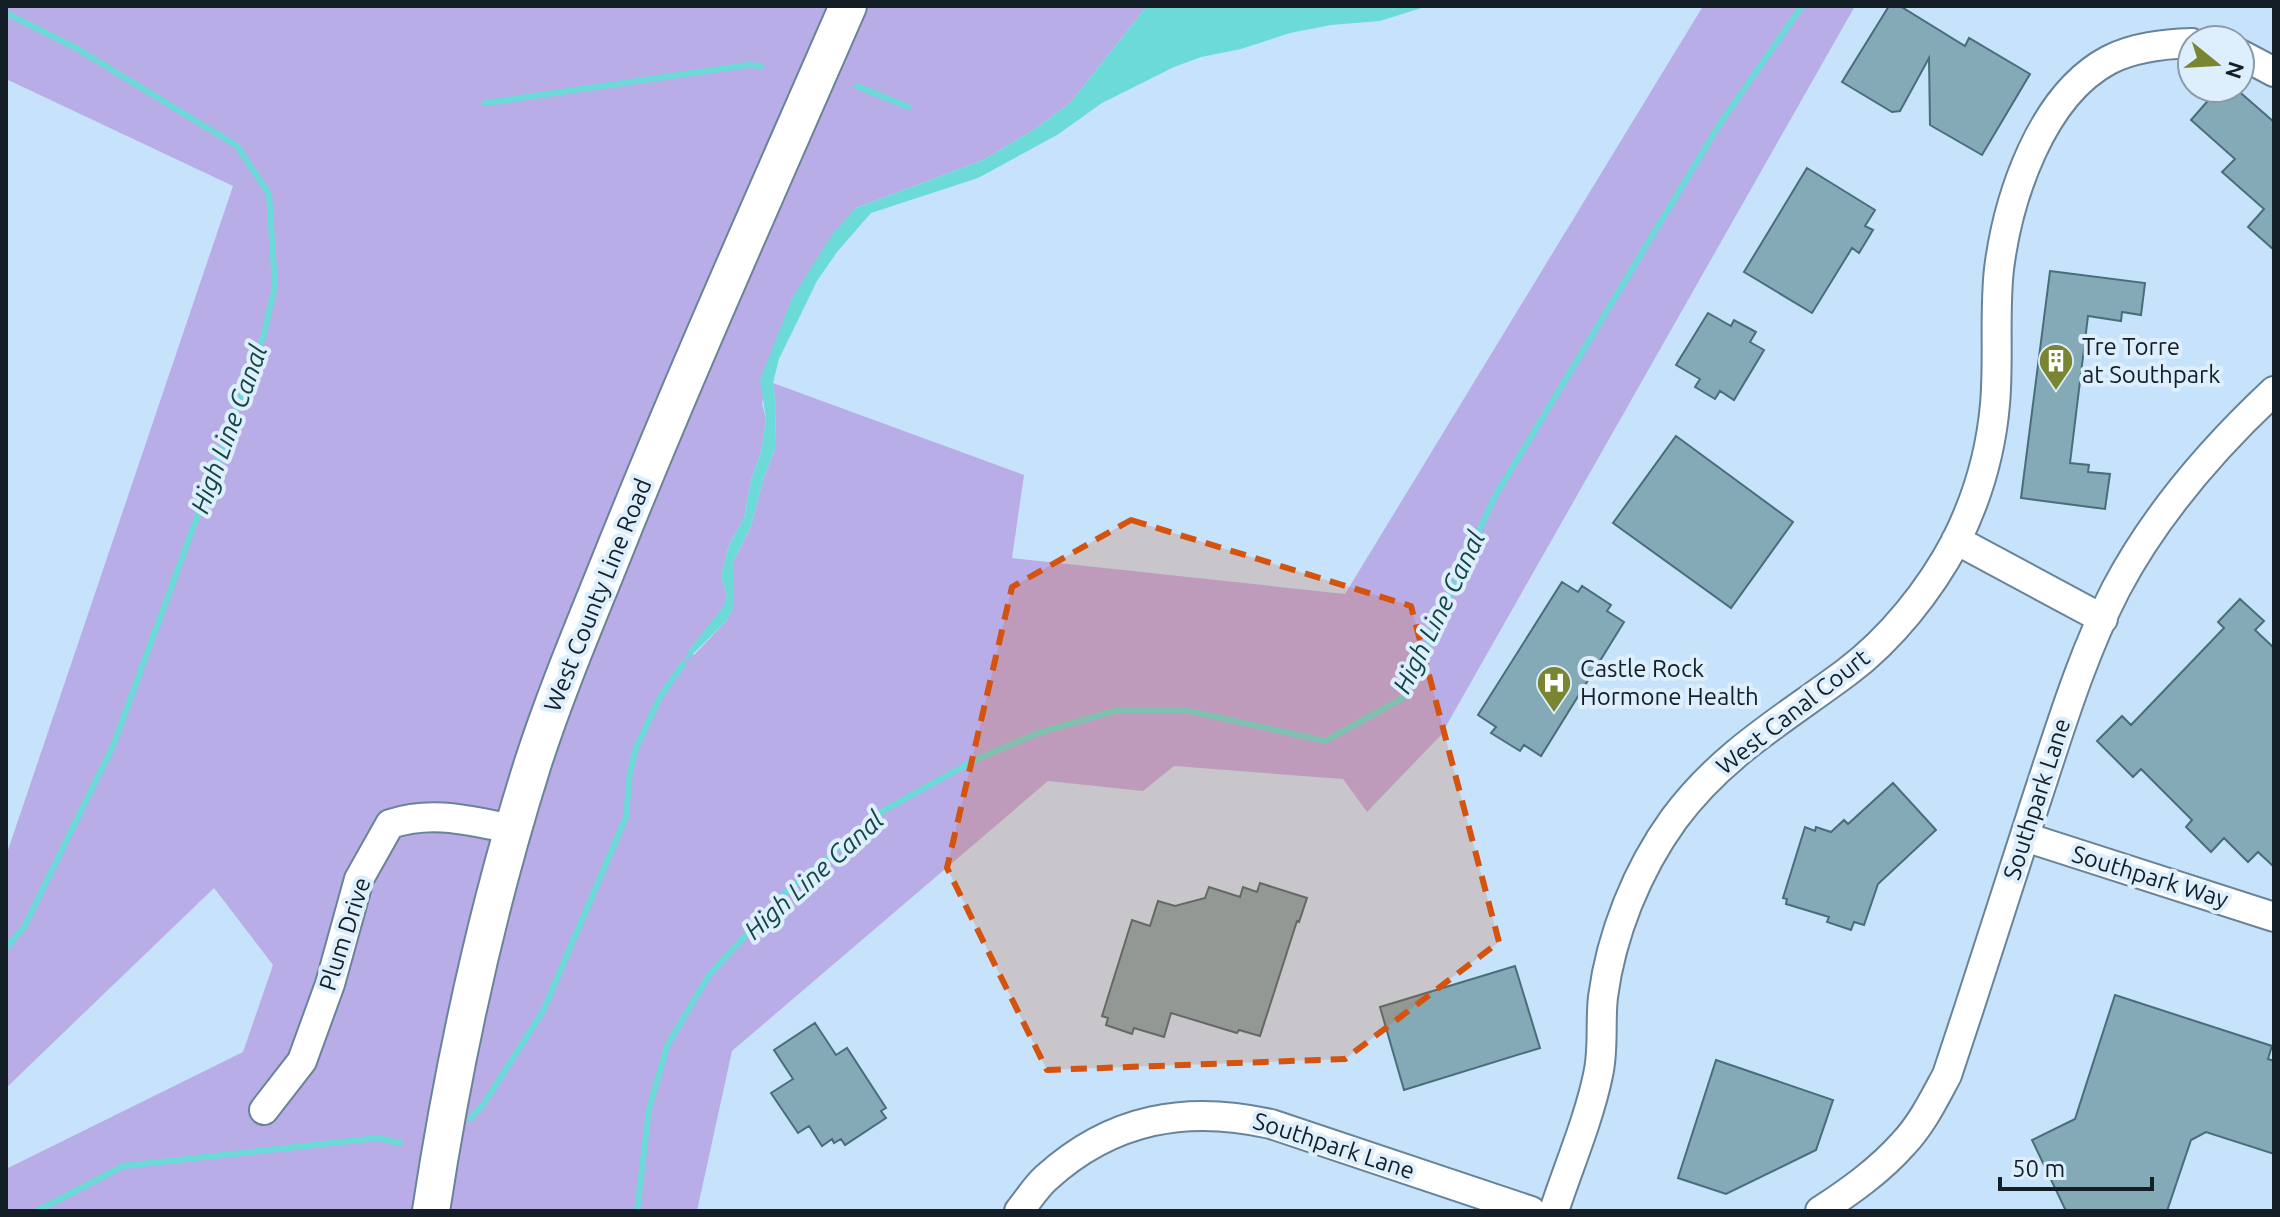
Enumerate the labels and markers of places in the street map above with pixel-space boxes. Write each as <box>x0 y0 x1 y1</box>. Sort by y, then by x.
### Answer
place label: Tre Torre at Southpark <box>2082 333 2220 388</box>
building icon: Tre Torre at Southpark <box>2037 342 2075 392</box>
place label: Castle Rock Hormone Health <box>1580 655 1759 710</box>
hospital icon: Castle Rock Hormone Health <box>1535 664 1573 714</box>

